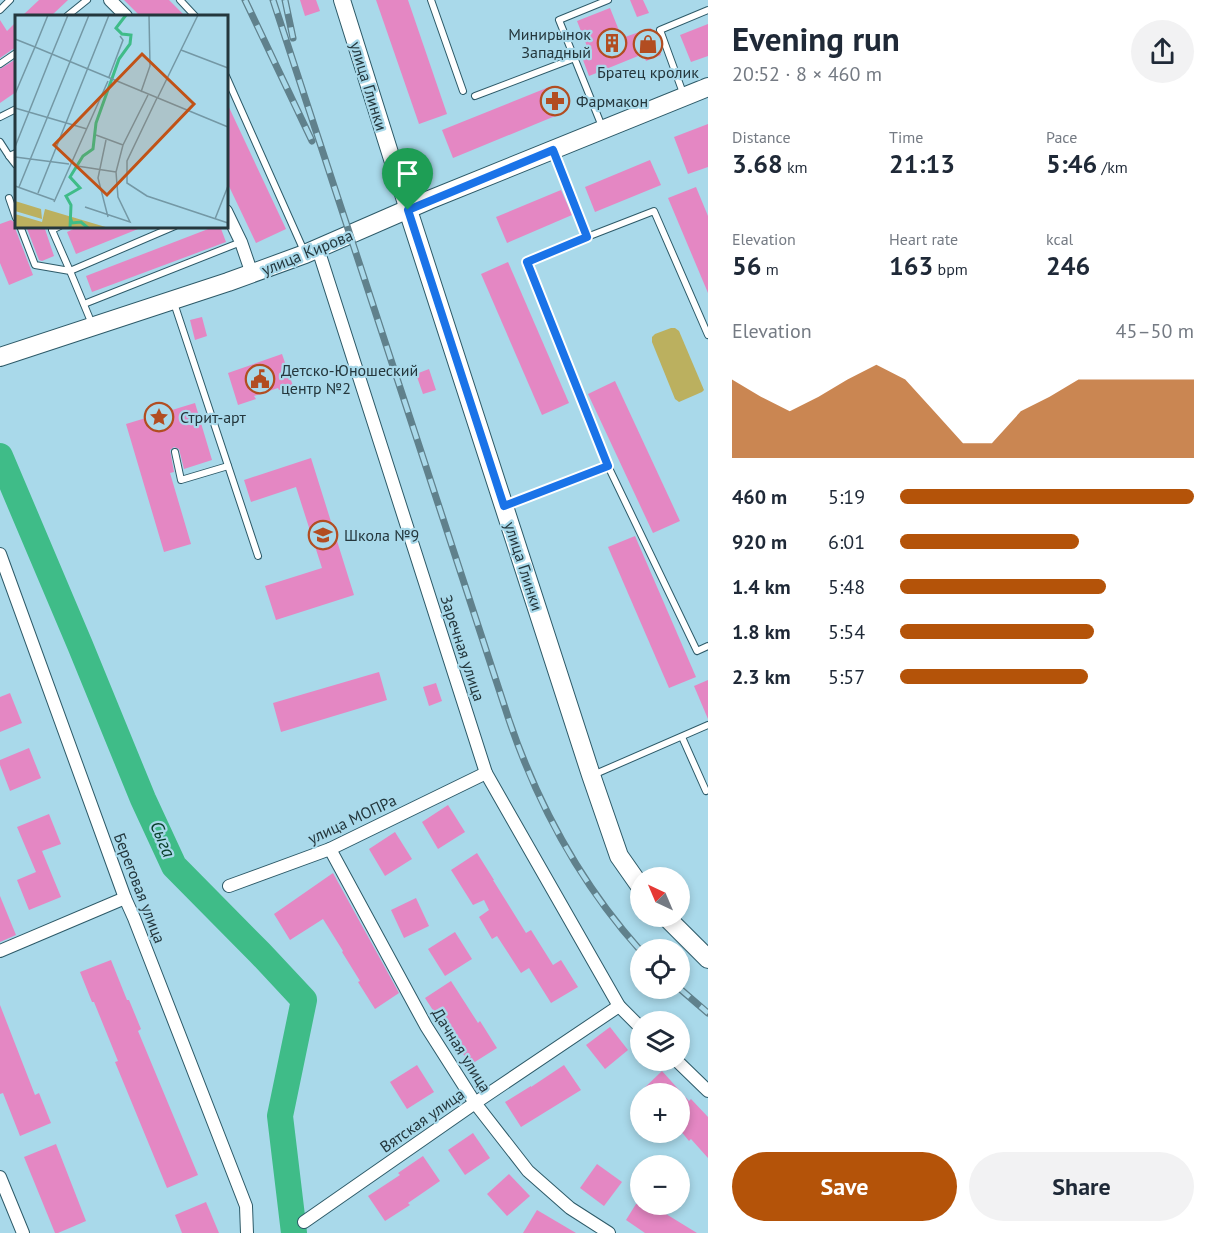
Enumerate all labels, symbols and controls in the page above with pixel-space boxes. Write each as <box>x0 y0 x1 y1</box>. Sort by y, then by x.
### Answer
inset map <box>15 15 228 228</box>
text: Evening run <box>732 17 900 60</box>
button: share <box>1131 20 1194 83</box>
place label: Минирынок Западный <box>508 24 591 62</box>
building icon: Минирынок Западный <box>596 27 628 59</box>
shop icon: Братец кролик <box>632 28 664 60</box>
street label: улица Глинки <box>346 39 392 133</box>
text: 20:52 · 8 × 460 m <box>732 61 882 87</box>
place label: Братец кролик <box>597 62 699 82</box>
pharmacy icon: Фармакон <box>539 85 571 117</box>
place label: Фармакон <box>576 91 648 111</box>
text: Distance <box>732 127 791 147</box>
text: Time <box>889 127 923 147</box>
text: Pace <box>1046 127 1077 147</box>
text: 3.68 <box>732 147 783 180</box>
text: 21:13 <box>889 147 955 180</box>
text: 5:46 <box>1046 147 1097 180</box>
pin <box>382 148 433 210</box>
icon: arrive <box>391 157 424 190</box>
text: km <box>783 157 808 177</box>
text: /km <box>1097 157 1128 177</box>
street label: улица Кирова <box>258 225 356 279</box>
text: Elevation <box>732 229 796 249</box>
text: Heart rate <box>889 229 958 249</box>
text: kcal <box>1046 229 1073 249</box>
text: 56 <box>732 249 761 282</box>
text: 163 <box>889 249 933 282</box>
text: 246 <box>1046 249 1090 282</box>
text: m <box>761 259 779 279</box>
text: bpm <box>933 259 968 279</box>
text: Elevation <box>732 318 812 344</box>
text: 45–50 m <box>1116 318 1194 344</box>
place label: Детско-Юношеский центр №2 <box>281 360 418 398</box>
public building icon: Детско-Юношеский центр №2 <box>244 363 276 395</box>
place icon: Стрит-арт <box>143 401 175 433</box>
place label: Стрит-арт <box>180 407 247 427</box>
text: 460 m <box>732 484 787 510</box>
text: 5:19 <box>828 484 865 510</box>
school or university icon: Школа №9 <box>307 519 339 551</box>
street label: улица Глинки <box>500 519 548 613</box>
place label: Школа №9 <box>344 525 419 545</box>
text: 920 m <box>732 529 787 555</box>
text: 6:01 <box>828 529 865 555</box>
text: 1.4 km <box>732 574 791 600</box>
text: 5:48 <box>828 574 865 600</box>
street label: Заречная улица <box>436 592 490 704</box>
text: 1.8 km <box>732 619 791 645</box>
text: 5:54 <box>828 619 865 645</box>
text: 2.3 km <box>732 664 791 690</box>
text: 5:57 <box>828 664 865 690</box>
street label: улица МОПРа <box>305 790 399 848</box>
water label: Сыга <box>145 817 181 861</box>
street label: Береговая улица <box>110 830 170 946</box>
north arrow <box>630 867 690 927</box>
map controls <box>630 867 690 1215</box>
button: locate <box>630 939 690 999</box>
street label: Дачная улица <box>428 1004 496 1096</box>
button: layers <box>630 1011 690 1071</box>
button: + <box>630 1083 690 1143</box>
street label: Вятская улица <box>376 1084 468 1156</box>
button: Save <box>732 1152 957 1221</box>
button: Share <box>969 1152 1194 1221</box>
button: − <box>630 1155 690 1215</box>

